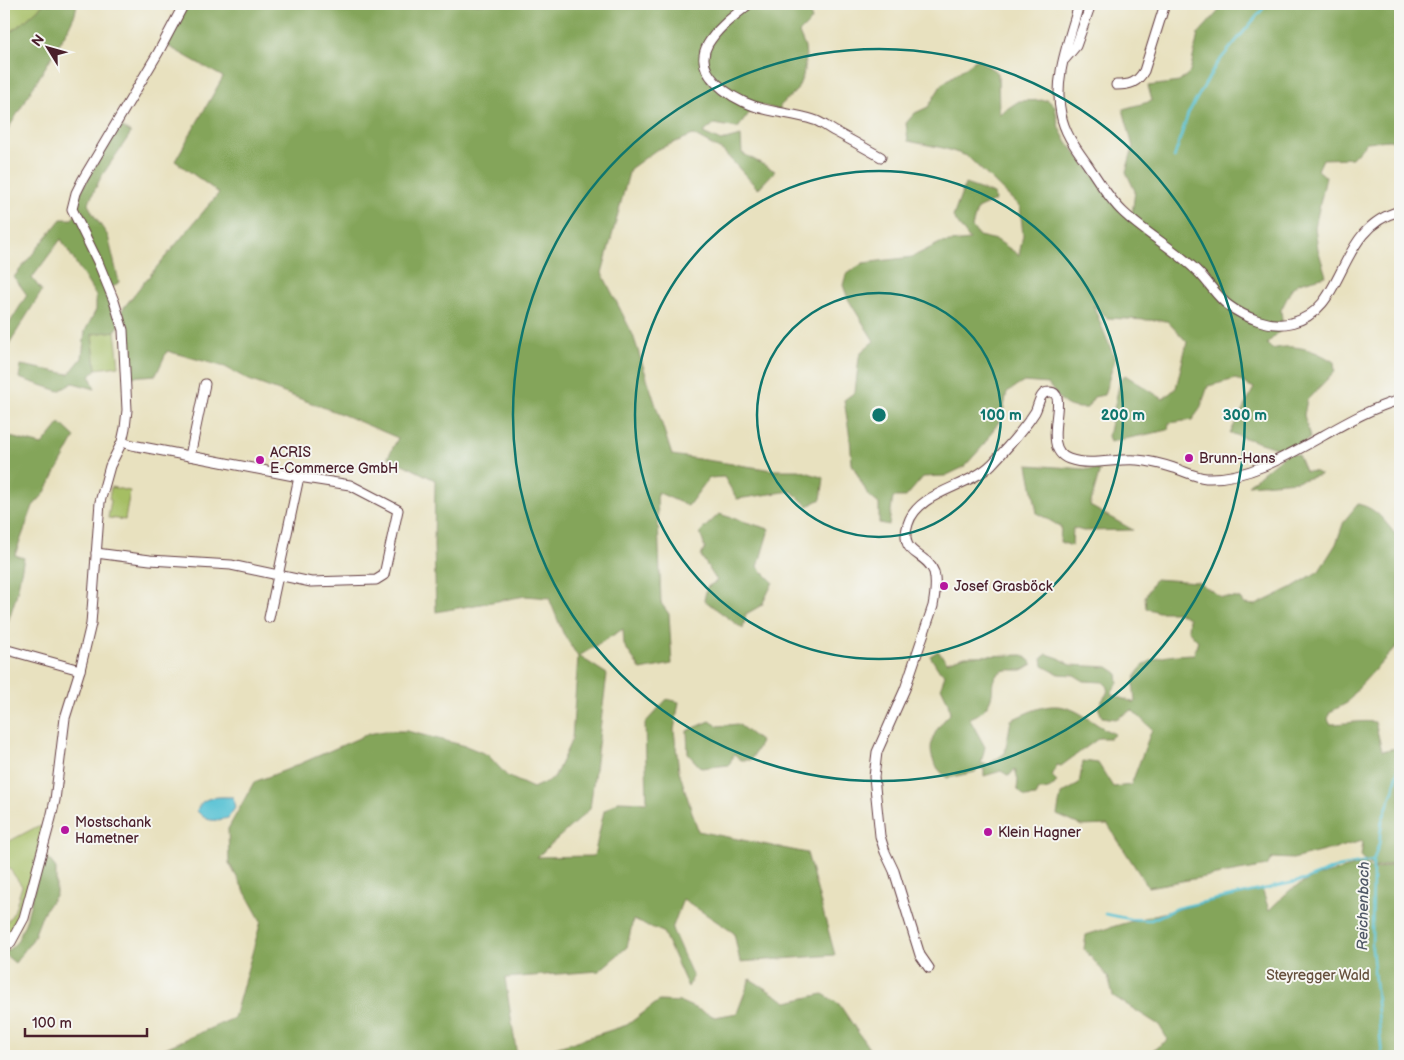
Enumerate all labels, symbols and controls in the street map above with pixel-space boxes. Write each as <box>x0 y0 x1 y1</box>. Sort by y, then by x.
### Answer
north arrow <box>22 22 72 72</box>
text: N <box>28 31 48 50</box>
centre of rings <box>870 406 888 424</box>
text: 100 m <box>980 406 1022 425</box>
text: 200 m <box>1101 406 1145 425</box>
text: 300 m <box>1223 406 1267 425</box>
place label: ACRIS E-Commerce GmbH <box>270 444 398 477</box>
place label: Brunn-Hans <box>1199 450 1275 467</box>
marker: Brunn-Hans <box>1183 452 1195 464</box>
marker: ACRIS E-Commerce GmbH <box>254 454 266 466</box>
place label: Josef Grasböck <box>954 578 1053 595</box>
marker: Josef Grasböck <box>938 580 950 592</box>
place label: Mostschank Hametner <box>75 814 151 847</box>
marker: Mostschank Hametner <box>59 824 71 836</box>
place label: Klein Hagner <box>998 824 1082 841</box>
marker: Klein Hagner <box>982 826 994 838</box>
water label: Reichenbach <box>1353 861 1374 951</box>
park label: Steyregger Wald <box>1266 967 1370 984</box>
scale bar <box>25 1005 148 1037</box>
text: 100 m <box>32 1014 72 1033</box>

